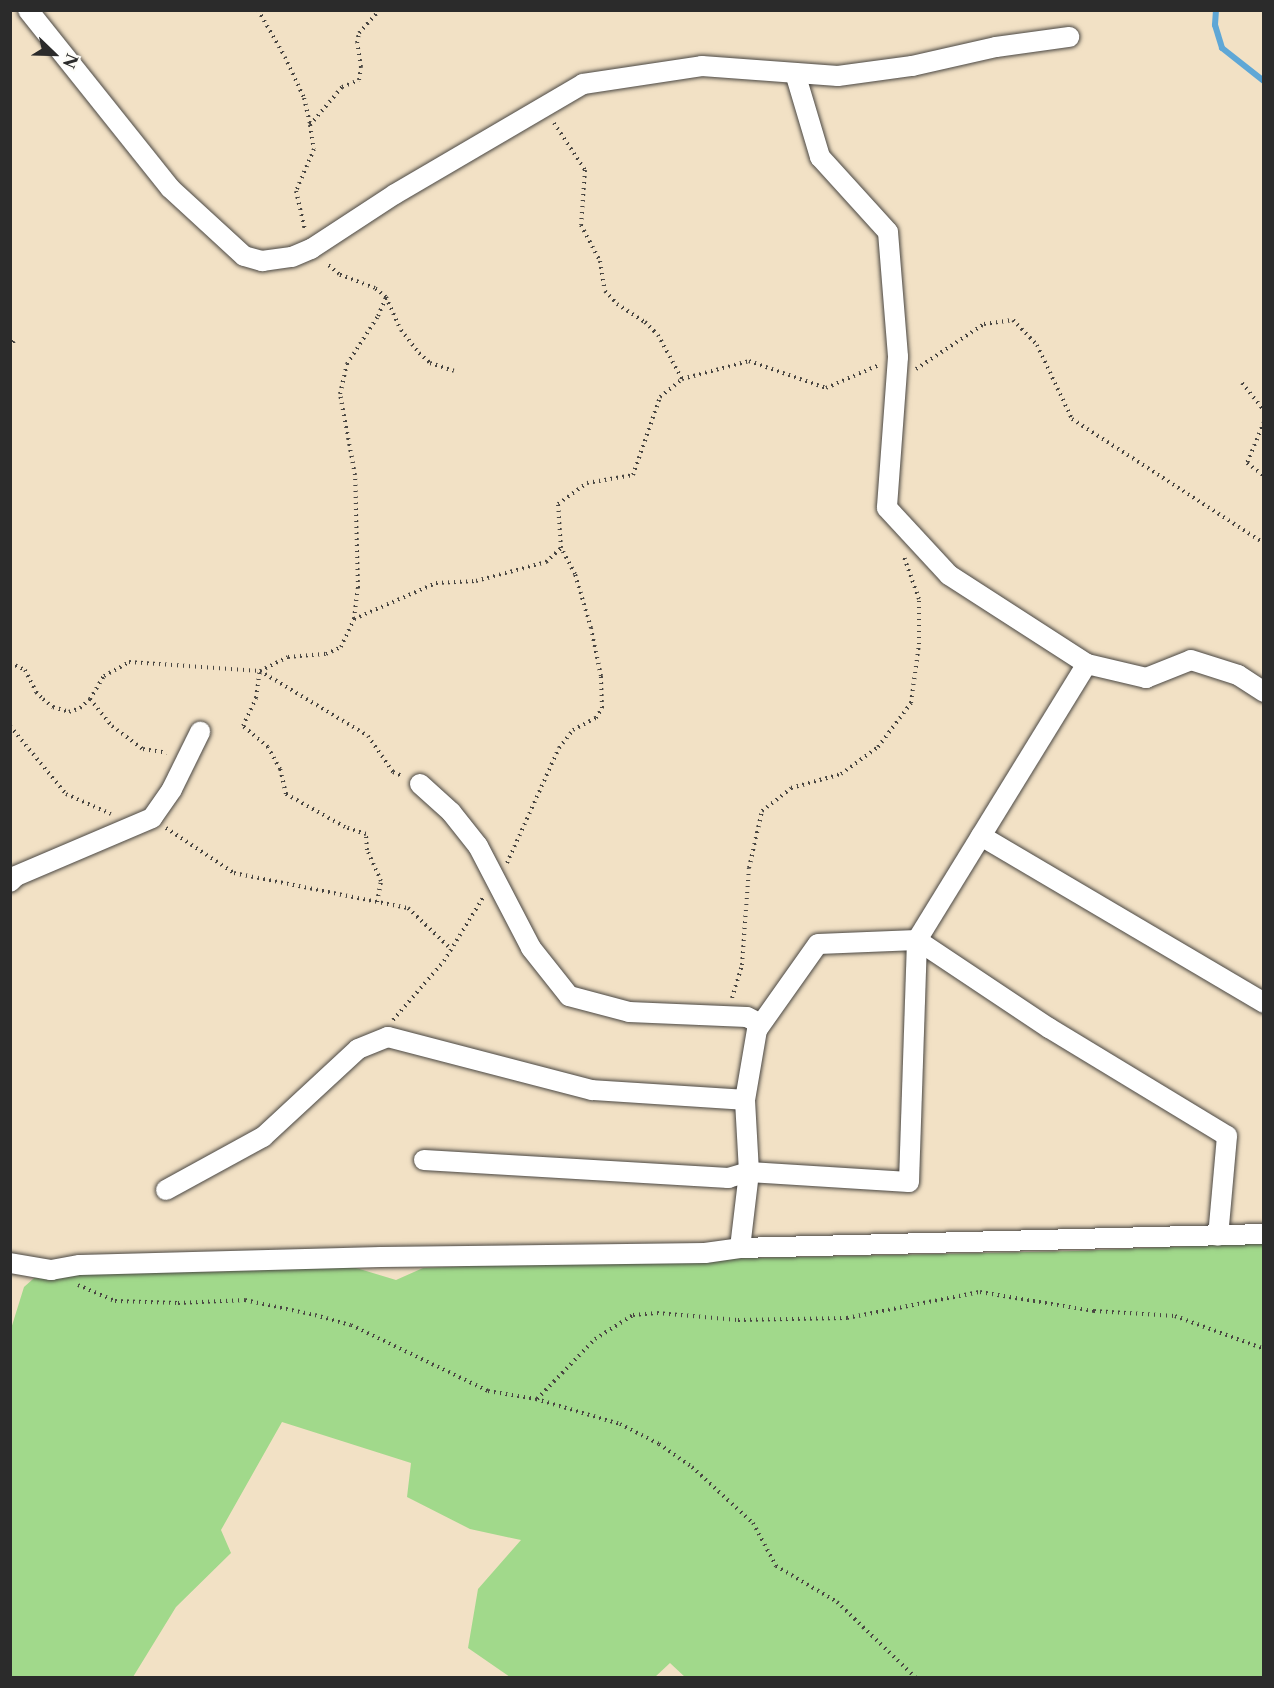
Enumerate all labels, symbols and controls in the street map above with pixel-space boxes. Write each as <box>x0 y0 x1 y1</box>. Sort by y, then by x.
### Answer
north arrow <box>24 24 84 84</box>
text: N <box>59 51 82 71</box>

